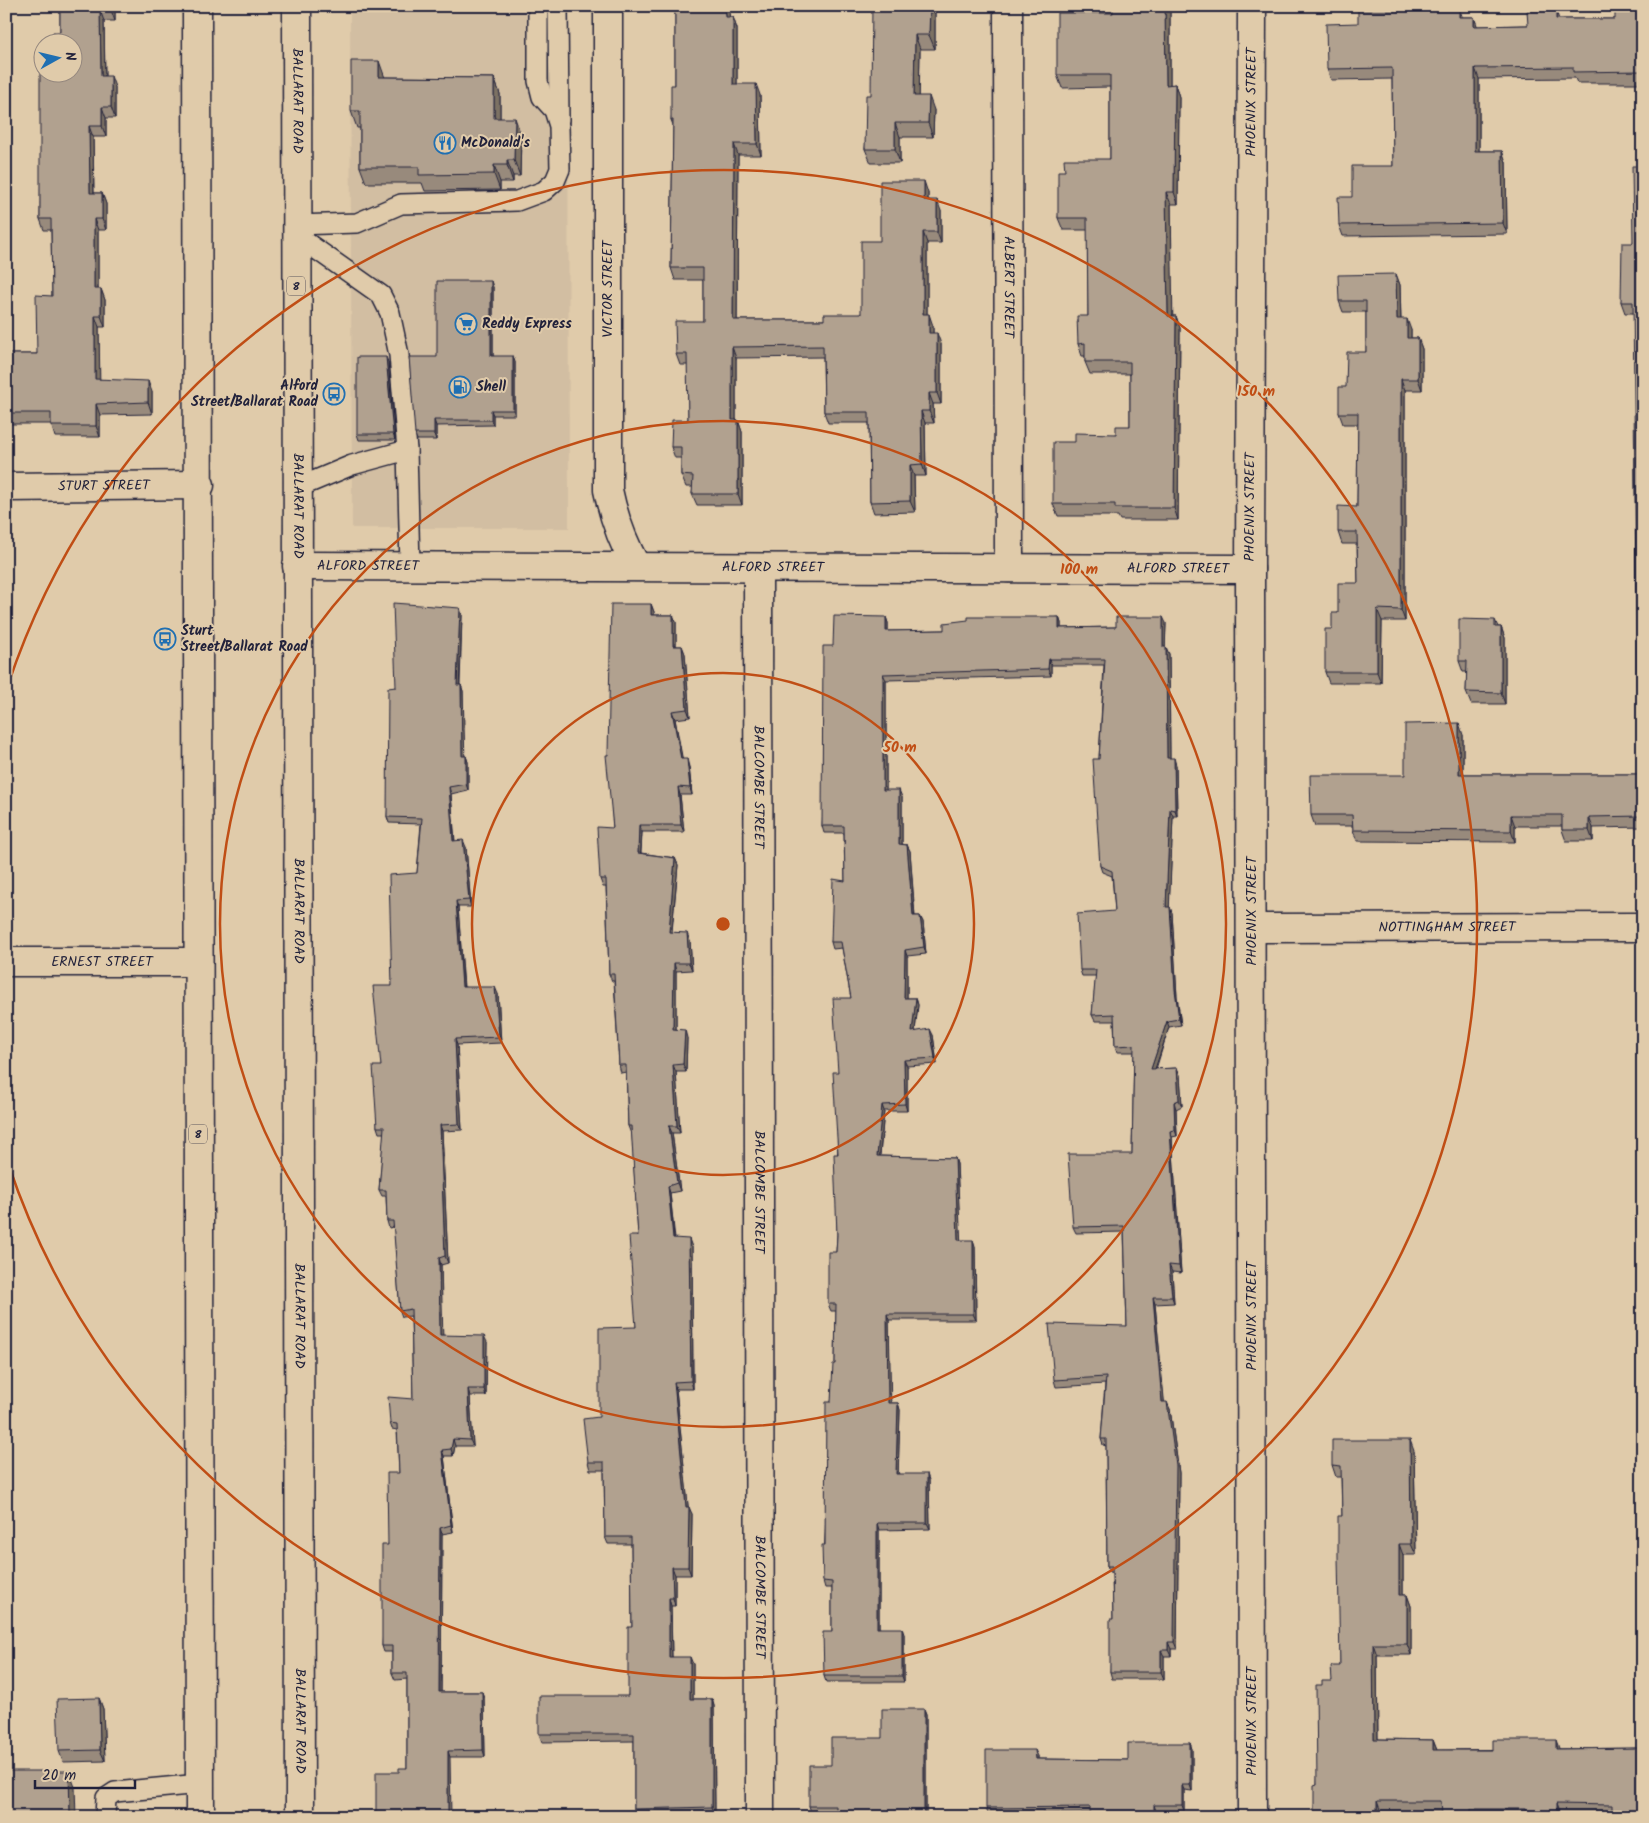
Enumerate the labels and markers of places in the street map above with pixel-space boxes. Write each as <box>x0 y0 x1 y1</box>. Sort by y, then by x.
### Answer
restaurant icon: McDonald's <box>433 131 457 155</box>
place label: McDonald's <box>461 132 530 154</box>
supermarket icon: Reddy Express <box>454 312 478 336</box>
place label: Reddy Express <box>482 313 572 335</box>
place label: Alford Street/Ballarat Road <box>191 375 318 413</box>
fuel station icon: Shell <box>448 375 472 399</box>
place label: Shell <box>476 376 506 398</box>
bus stop icon: Alford Street/Ballarat Road <box>322 382 346 406</box>
place label: Sturt Street/Ballarat Road <box>181 620 308 658</box>
bus stop icon: Sturt Street/Ballarat Road <box>153 627 177 651</box>
centre of rings <box>714 915 732 933</box>

